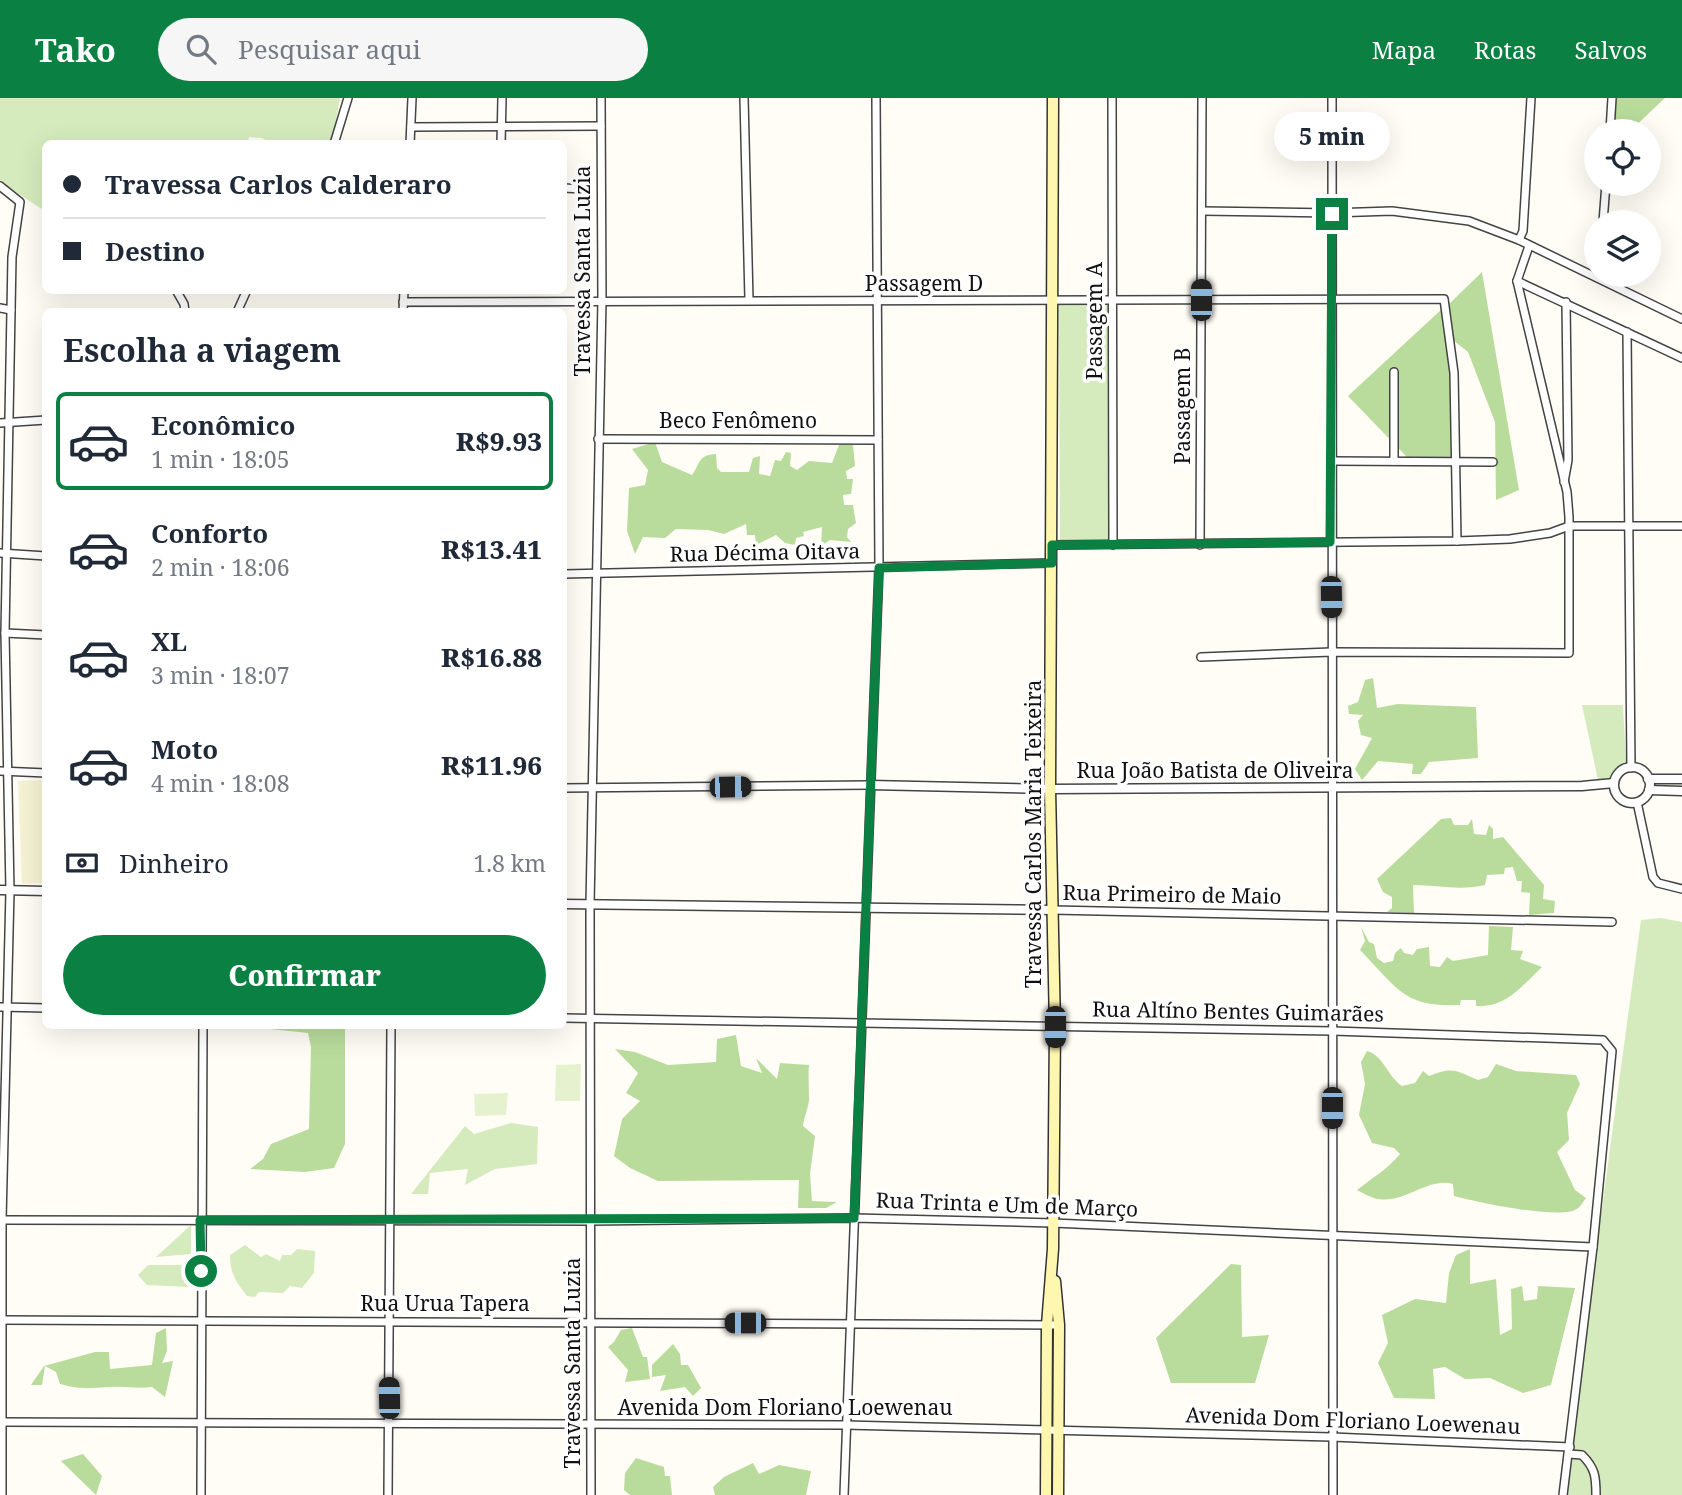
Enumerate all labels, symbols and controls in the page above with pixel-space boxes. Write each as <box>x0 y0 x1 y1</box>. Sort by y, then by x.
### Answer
search box <box>158 18 648 81</box>
text: Tako <box>35 27 116 72</box>
icon: search <box>182 30 220 68</box>
text: Pesquisar aqui <box>238 31 421 67</box>
text: Mapa <box>1372 33 1436 66</box>
text: Rotas <box>1474 33 1536 66</box>
text: Salvos <box>1574 33 1647 66</box>
callout: 5 min <box>1274 113 1390 162</box>
map controls <box>1584 119 1661 287</box>
button: locate <box>1584 119 1661 196</box>
text: 5 min <box>1299 120 1365 152</box>
text: Travessa Carlos Calderaro <box>105 166 452 202</box>
street label: Travessa Santa Luzia <box>568 166 596 376</box>
route end <box>1316 198 1348 230</box>
button: layers <box>1584 210 1661 287</box>
text: Destino <box>105 233 205 269</box>
street label: Passagem A <box>1080 262 1108 380</box>
street label: Passagem D <box>865 269 983 297</box>
car <box>1191 279 1212 321</box>
text: Escolha a viagem <box>63 328 341 371</box>
street label: Passagem B <box>1168 348 1196 464</box>
street label: Beco Fenômeno <box>659 406 817 434</box>
text: Econômico <box>151 407 295 443</box>
icon: car <box>67 410 130 473</box>
text: R$9.93 <box>456 423 542 459</box>
text: 1 min · 18:05 <box>151 443 289 475</box>
text: Conforto <box>151 515 268 551</box>
icon: car <box>67 518 130 581</box>
text: R$13.41 <box>441 531 542 567</box>
street label: Rua Décima Oitava <box>669 536 861 568</box>
text: 2 min · 18:06 <box>151 551 289 583</box>
car <box>1321 576 1342 618</box>
text: XL <box>151 623 187 659</box>
icon: car <box>67 626 130 689</box>
text: R$16.88 <box>441 639 542 675</box>
text: 3 min · 18:07 <box>151 659 289 691</box>
street label: Travessa Carlos Maria Teixeira <box>1019 680 1047 988</box>
text: Moto <box>151 731 218 767</box>
icon: car <box>67 734 130 797</box>
text: R$11.96 <box>441 747 542 783</box>
street label: Rua João Batista de Oliveira <box>1076 756 1354 784</box>
text: 4 min · 18:08 <box>151 767 289 799</box>
car <box>709 776 752 798</box>
icon: cash <box>63 844 101 882</box>
text: Dinheiro <box>119 845 229 881</box>
text: 1.8 km <box>473 847 546 879</box>
street label: Rua Primeiro de Maio <box>1062 878 1282 910</box>
button: Confirmar <box>63 935 546 1015</box>
street label: Rua Altíno Bentes Guimarães <box>1092 994 1384 1028</box>
car <box>1045 1006 1066 1048</box>
car <box>1322 1087 1343 1129</box>
street label: Rua Trinta e Um de Março <box>875 1185 1139 1223</box>
route start <box>185 1255 217 1287</box>
street label: Travessa Santa Luzia <box>558 1258 586 1468</box>
street label: Rua Urua Tapera <box>360 1289 530 1317</box>
car <box>725 1313 767 1334</box>
car <box>379 1377 400 1419</box>
street label: Avenida Dom Floriano Loewenau <box>617 1393 953 1421</box>
street label: Avenida Dom Floriano Loewenau <box>1185 1400 1521 1440</box>

